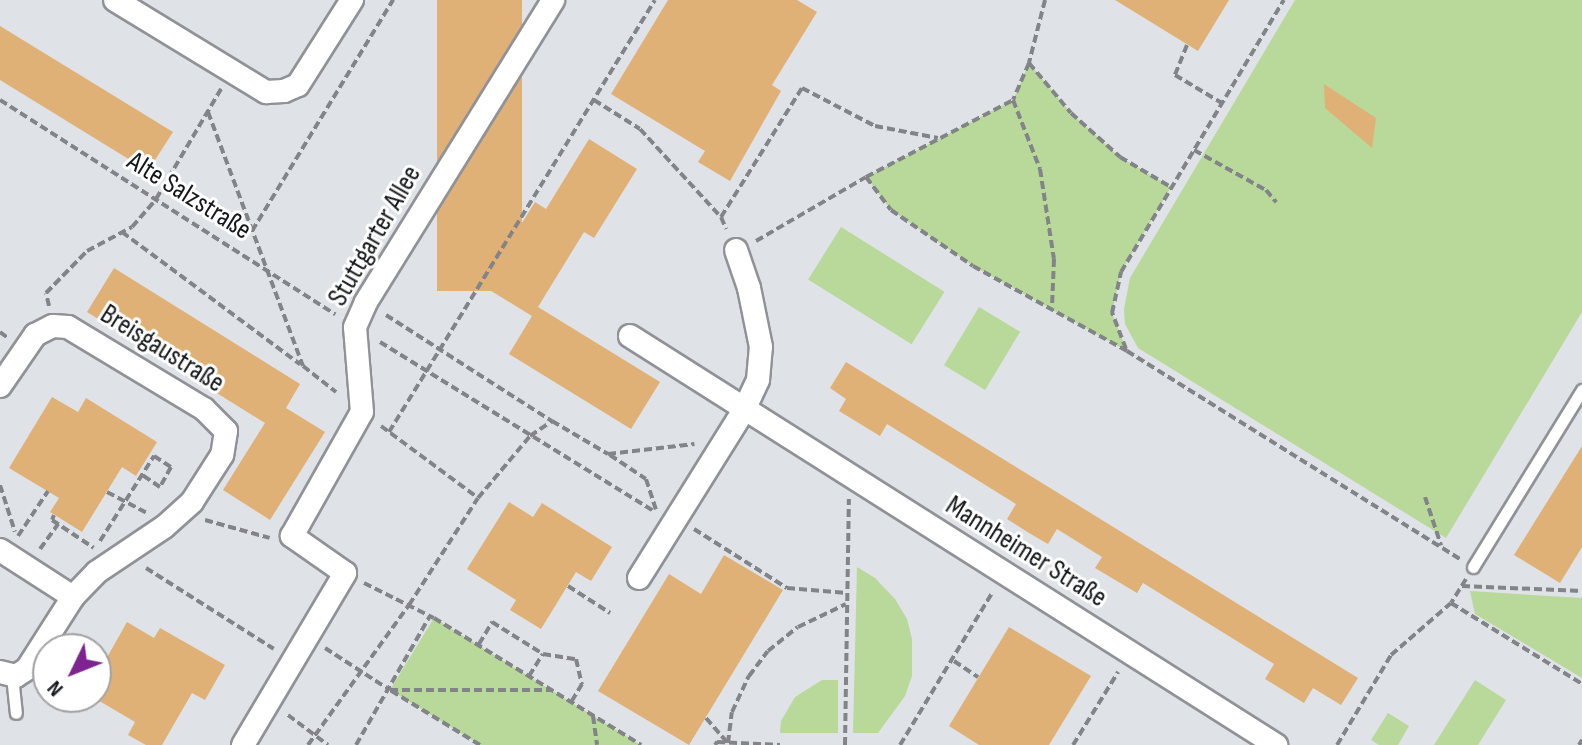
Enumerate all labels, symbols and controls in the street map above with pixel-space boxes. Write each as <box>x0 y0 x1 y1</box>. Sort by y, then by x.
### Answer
street label: Alte Salzstraße <box>121 145 257 247</box>
street label: Stuttgarter Allee <box>321 160 429 312</box>
street label: Breisgaustraße <box>94 298 230 400</box>
street label: Mannheimer Straße <box>939 489 1113 615</box>
north arrow <box>32 633 112 713</box>
text: N <box>42 675 69 702</box>

